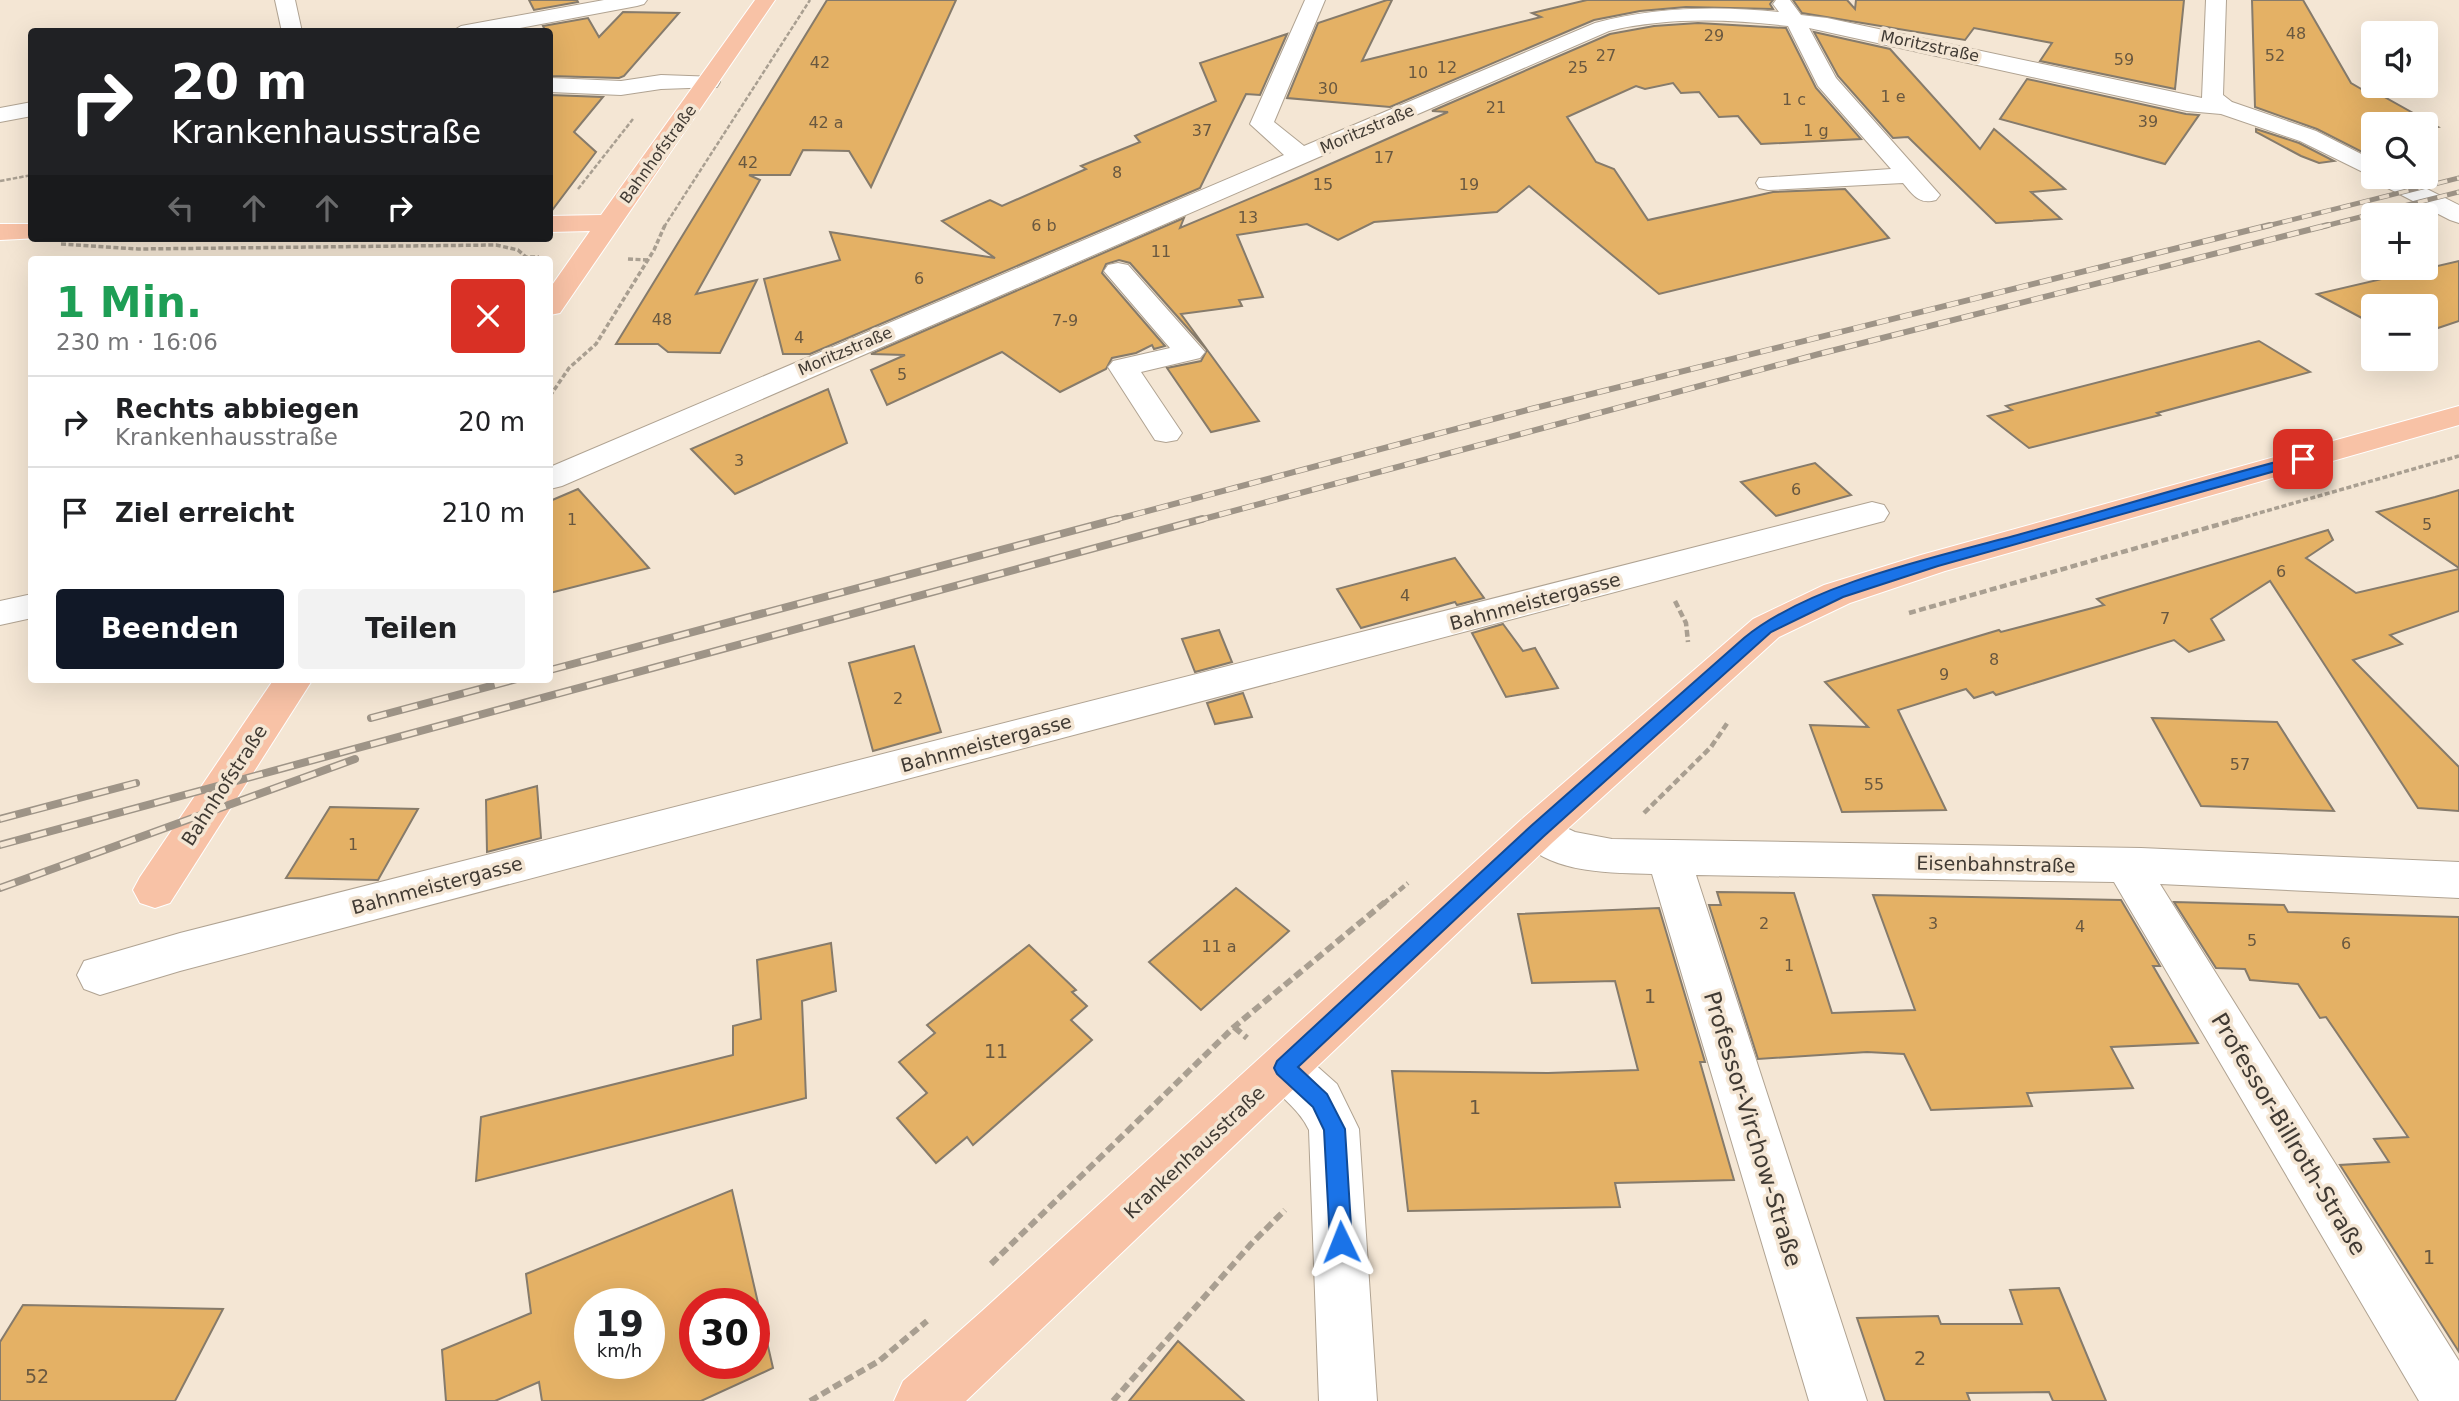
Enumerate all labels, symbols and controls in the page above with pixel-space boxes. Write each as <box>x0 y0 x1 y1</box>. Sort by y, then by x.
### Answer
map controls <box>2361 21 2438 371</box>
button: sound <box>2361 21 2438 98</box>
house number: 48 <box>2286 24 2306 43</box>
house number: 29 <box>1704 26 1724 45</box>
street label: Moritzstraße <box>1879 26 1981 66</box>
house number: 27 <box>1596 46 1616 65</box>
house number: 52 <box>2265 46 2285 65</box>
house number: 59 <box>2114 50 2134 69</box>
house number: 42 <box>810 53 830 72</box>
text: 20 m <box>171 54 307 111</box>
icon: right <box>56 56 147 147</box>
house number: 12 <box>1437 58 1457 77</box>
house number: 25 <box>1568 58 1588 77</box>
house number: 10 <box>1408 63 1428 82</box>
house number: 30 <box>1318 79 1338 98</box>
house number: 1 e <box>1880 87 1906 106</box>
house number: 1 c <box>1782 90 1806 109</box>
house number: 21 <box>1486 98 1506 117</box>
street label: Bahnhofstraße <box>616 101 700 207</box>
street label: Moritzstraße <box>1317 101 1417 157</box>
house number: 39 <box>2138 112 2158 131</box>
button: search <box>2361 112 2438 189</box>
text: Krankenhausstraße <box>171 113 481 151</box>
house number: 42 a <box>808 113 844 132</box>
house number: 37 <box>1192 121 1212 140</box>
house number: 1 g <box>1803 121 1829 140</box>
house number: 17 <box>1374 148 1394 167</box>
house number: 42 <box>738 153 758 172</box>
house number: 8 <box>1112 163 1122 182</box>
house number: 15 <box>1313 175 1333 194</box>
house number: 19 <box>1459 175 1479 194</box>
icon: left <box>162 189 200 227</box>
icon: ahead <box>235 189 273 227</box>
icon: ahead <box>308 189 346 227</box>
icon: right <box>381 189 419 227</box>
button: + <box>2361 203 2438 280</box>
house number: 13 <box>1238 208 1258 227</box>
house number: 6 b <box>1031 216 1057 235</box>
house number: 11 <box>1151 242 1171 261</box>
house number: 6 <box>914 269 924 288</box>
text: 1 Min. <box>56 278 202 327</box>
button: close <box>451 279 525 353</box>
button: − <box>2361 294 2438 371</box>
house number: 48 <box>652 310 672 329</box>
house number: 7-9 <box>1052 311 1078 330</box>
street label: Moritzstraße <box>795 323 895 379</box>
house number: 4 <box>794 328 804 347</box>
text: 230 m · 16:06 <box>56 329 218 355</box>
house number: 5 <box>897 365 907 384</box>
text: Rechts abbiegen <box>115 394 360 424</box>
icon: right <box>56 403 94 441</box>
text: 20 m <box>458 407 525 437</box>
text: Krankenhausstraße <box>115 424 338 450</box>
pin <box>2273 429 2333 489</box>
icon: arrive <box>2284 440 2322 478</box>
house number: 3 <box>734 451 744 470</box>
house number: 6 <box>1791 480 1801 499</box>
icon: arrive <box>56 494 94 532</box>
text: Ziel erreicht <box>115 498 295 528</box>
text: 210 m <box>442 498 525 528</box>
house number: 1 <box>567 510 577 529</box>
house number: 5 <box>2422 515 2432 534</box>
house number: 6 <box>2276 562 2286 581</box>
street label: Bahnmeistergasse <box>1447 568 1623 634</box>
house number: 4 <box>1400 586 1410 605</box>
button: Beenden <box>56 589 284 669</box>
button: Teilen <box>298 589 525 669</box>
house number: 7 <box>2160 609 2170 628</box>
house number: 8 <box>1989 650 1999 669</box>
house number: 9 <box>1939 665 1949 684</box>
house number: 2 <box>893 689 903 708</box>
street label: Bahnmeistergasse <box>898 710 1074 776</box>
street label: Bahnhofstraße <box>177 720 271 850</box>
house number: 57 <box>2230 755 2250 774</box>
house number: 55 <box>1864 775 1884 794</box>
house number: 1 <box>348 835 358 854</box>
street label: Bahnmeistergasse <box>349 852 525 918</box>
street label: Eisenbahnstraße <box>1916 852 2076 876</box>
house number: 2 <box>1759 914 1769 933</box>
house number: 3 <box>1928 914 1938 933</box>
house number: 4 <box>2075 917 2085 936</box>
house number: 5 <box>2247 931 2257 950</box>
house number: 6 <box>2341 934 2351 953</box>
house number: 11 a <box>1201 937 1237 956</box>
house number: 1 <box>1784 956 1794 975</box>
house number: 1 <box>1644 985 1656 1007</box>
street label: Professor-Virchow-Straße <box>1699 988 1807 1270</box>
street label: Professor-Billroth-Straße <box>2206 1008 2372 1260</box>
house number: 11 <box>984 1040 1008 1062</box>
street label: Krankenhausstraße <box>1119 1081 1269 1223</box>
house number: 1 <box>1469 1096 1481 1118</box>
position arrow <box>1304 1205 1378 1279</box>
house number: 1 <box>2423 1246 2435 1268</box>
speed limit sign: 30 <box>679 1288 770 1379</box>
text: 19 <box>595 1304 644 1344</box>
text: km/h <box>597 1340 642 1361</box>
house number: 2 <box>1914 1347 1926 1369</box>
house number: 52 <box>25 1365 49 1387</box>

